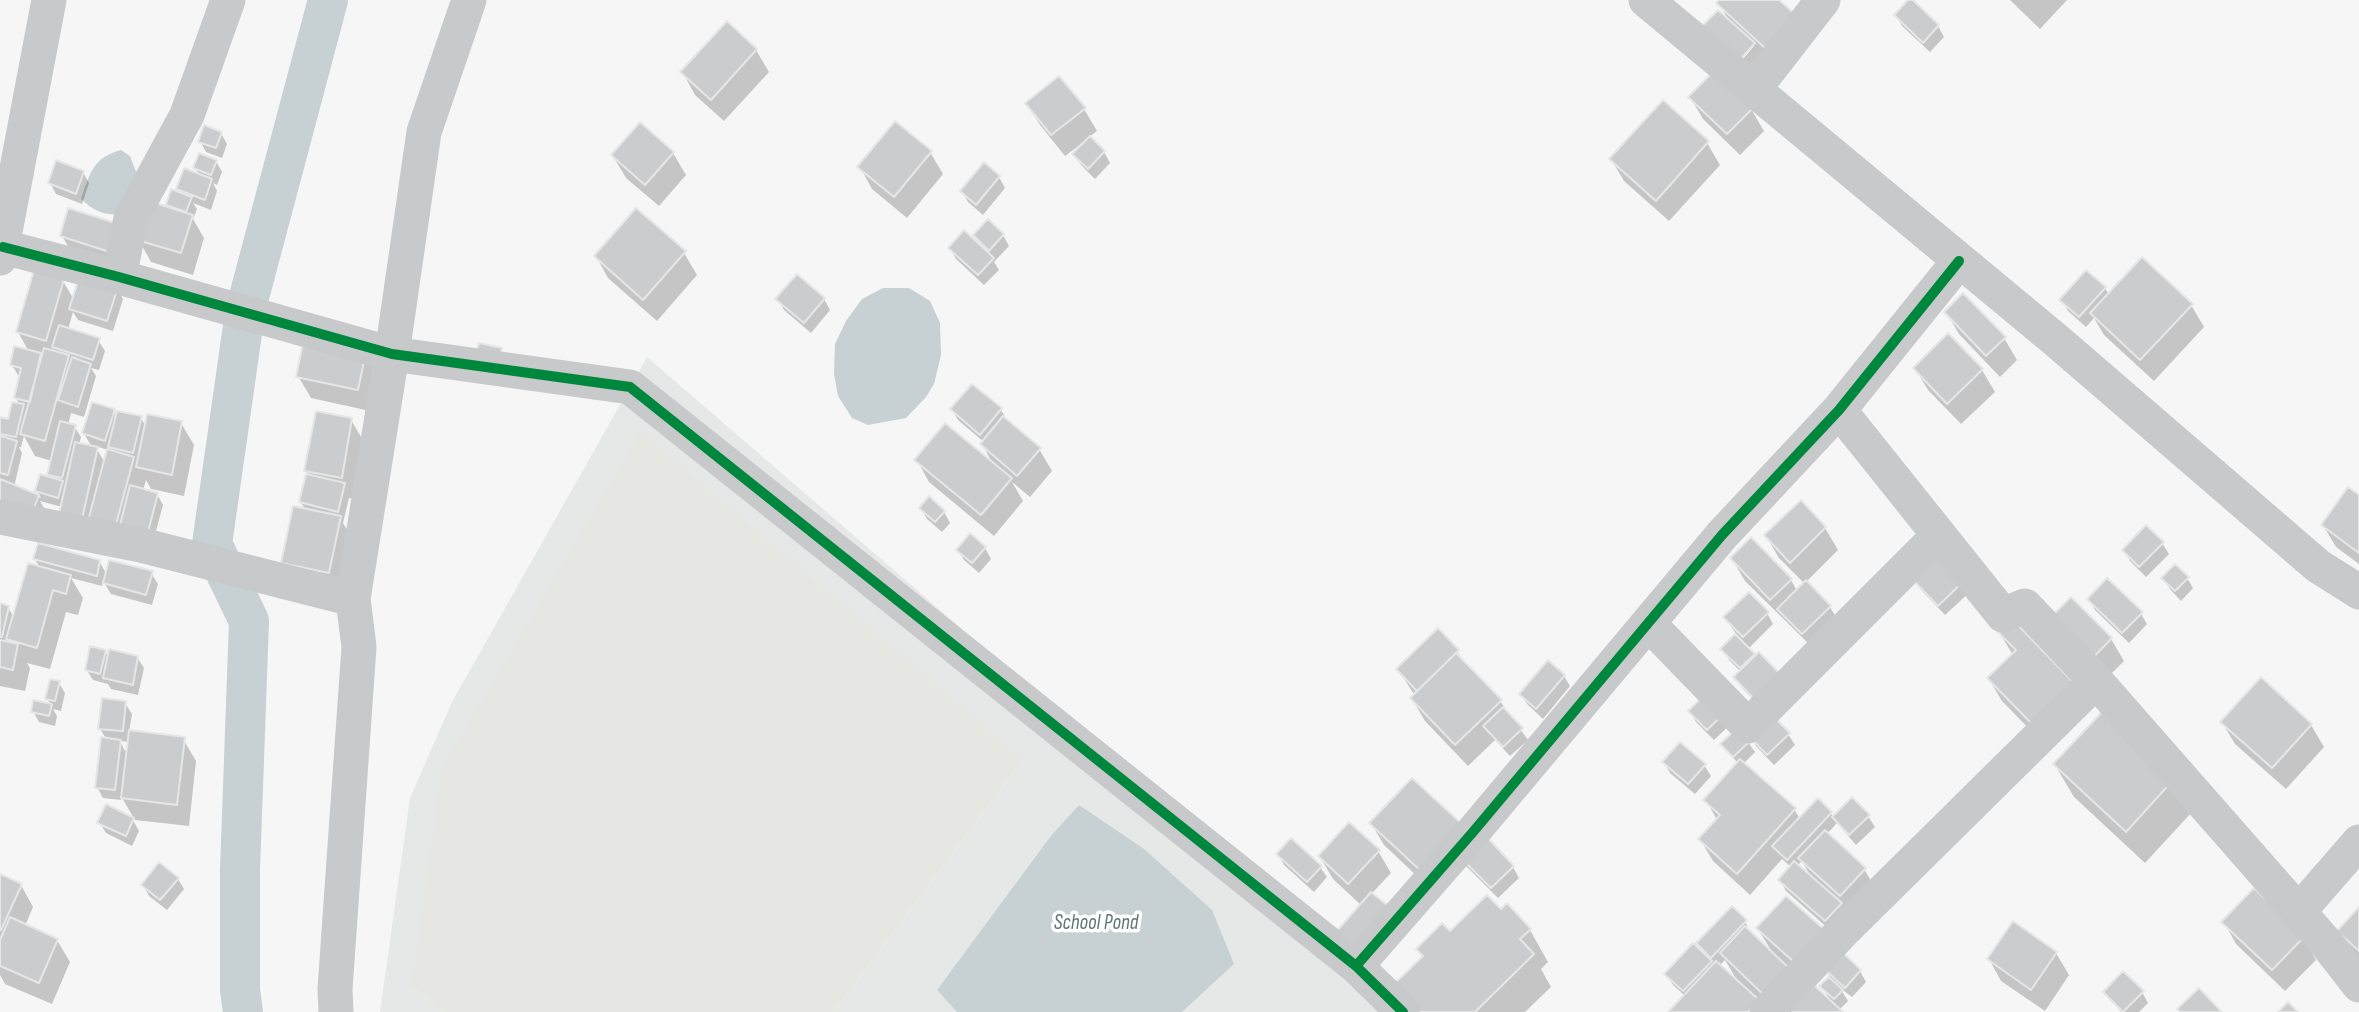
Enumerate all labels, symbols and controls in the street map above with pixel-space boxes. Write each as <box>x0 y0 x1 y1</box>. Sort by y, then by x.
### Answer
water label: School Pond <box>1054 911 1138 937</box>

